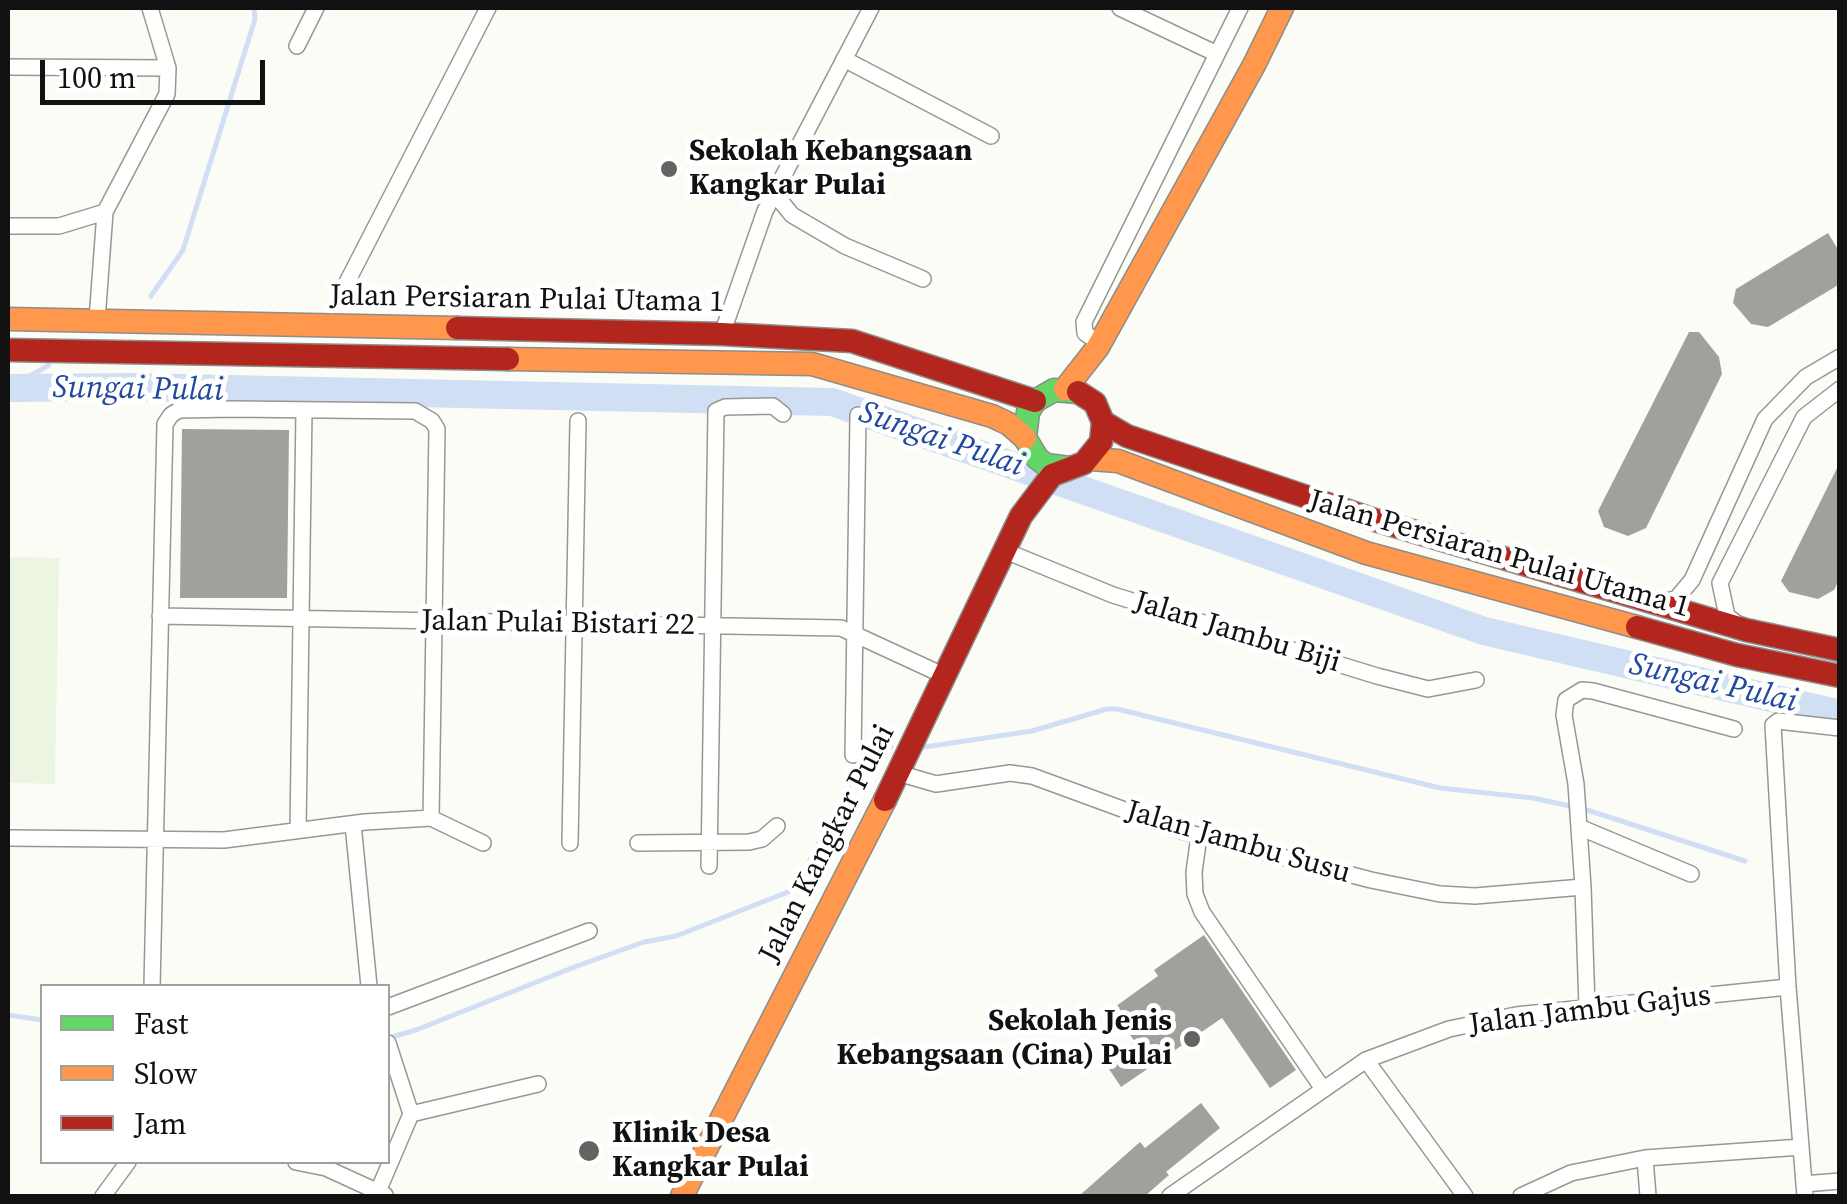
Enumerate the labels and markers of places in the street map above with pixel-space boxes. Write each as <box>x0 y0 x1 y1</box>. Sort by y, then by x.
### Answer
place label: Sekolah Kebangsaan Kangkar Pulai <box>689 134 972 204</box>
marker: Sekolah Kebangsaan Kangkar Pulai <box>658 158 680 180</box>
place label: Sekolah Jenis Kebangsaan (Cina) Pulai <box>836 1004 1172 1074</box>
marker: Sekolah Jenis Kebangsaan (Cina) Pulai <box>1181 1028 1203 1050</box>
place label: Klinik Desa Kangkar Pulai <box>612 1116 809 1186</box>
marker: Klinik Desa Kangkar Pulai <box>576 1138 602 1164</box>

